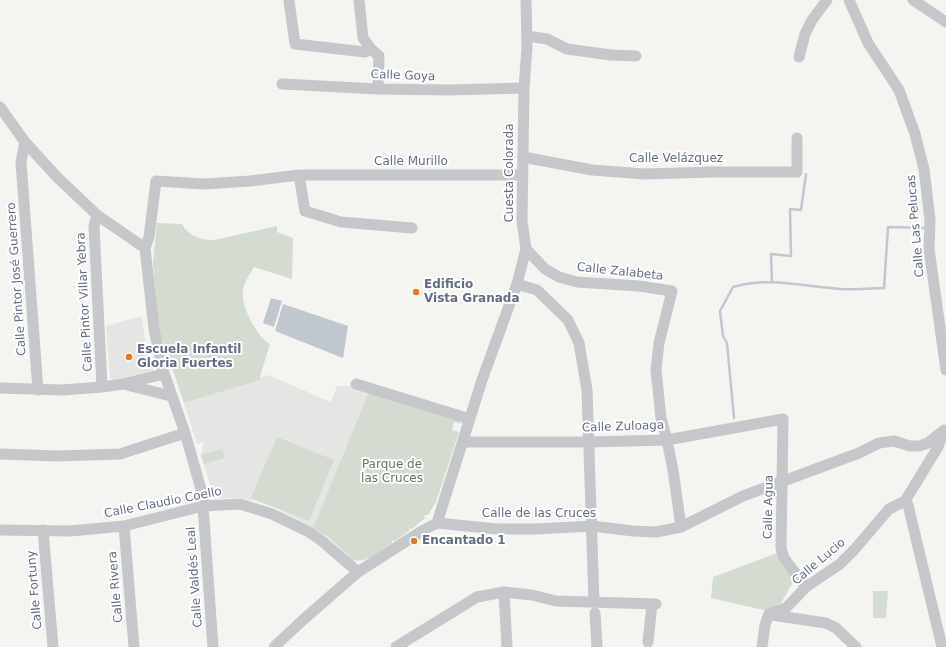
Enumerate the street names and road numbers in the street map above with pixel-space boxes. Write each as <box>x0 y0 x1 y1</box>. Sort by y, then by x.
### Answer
street label: Calle Goya <box>370 68 436 84</box>
street label: Cuesta Colorada <box>503 123 517 223</box>
street label: Calle Velázquez <box>629 152 723 166</box>
street label: Calle Murillo <box>374 155 448 169</box>
street label: Calle Las Pelucas <box>904 174 928 278</box>
street label: Calle Pintor José Guerrero <box>4 202 30 356</box>
street label: Calle Pintor Villar Yebra <box>74 232 96 372</box>
street label: Calle Zalabeta <box>576 260 664 284</box>
street label: Calle Zuloaga <box>582 418 664 436</box>
street label: Calle Agua <box>761 475 777 539</box>
street label: Calle Claudio Coello <box>103 485 223 521</box>
street label: Calle de las Cruces <box>482 507 596 521</box>
street label: Calle Valdés Leal <box>184 526 206 628</box>
street label: Calle Lucio <box>789 536 849 588</box>
street label: Calle Fortuny <box>24 550 46 630</box>
street label: Calle Rivera <box>106 550 126 624</box>

